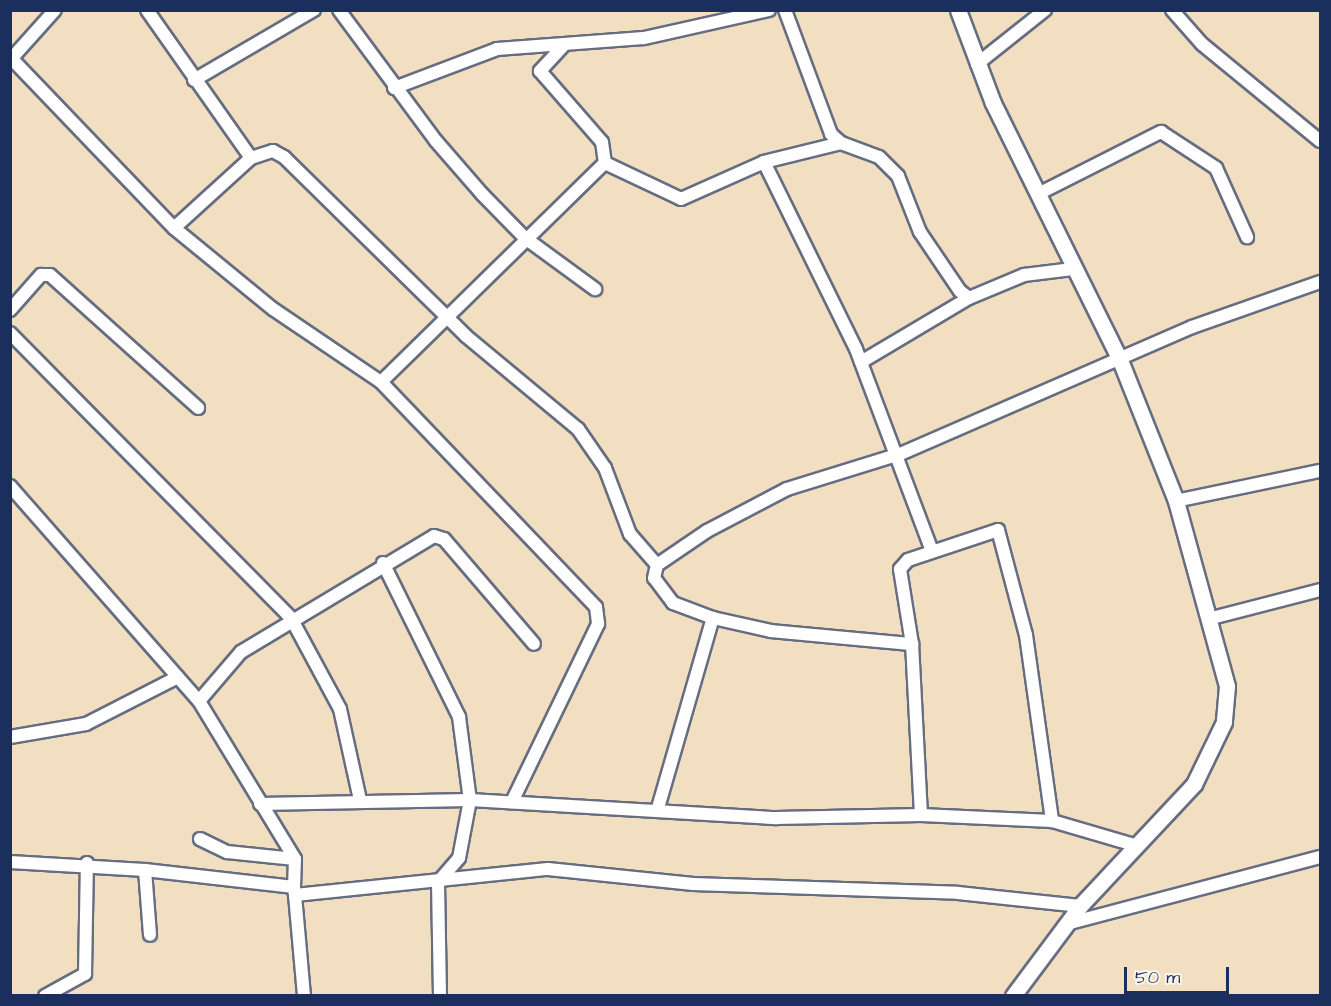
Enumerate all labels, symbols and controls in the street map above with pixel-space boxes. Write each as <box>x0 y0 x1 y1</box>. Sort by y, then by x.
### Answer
scale bar <box>1127 955 1232 993</box>
text: 50 m <box>1135 965 1180 990</box>

